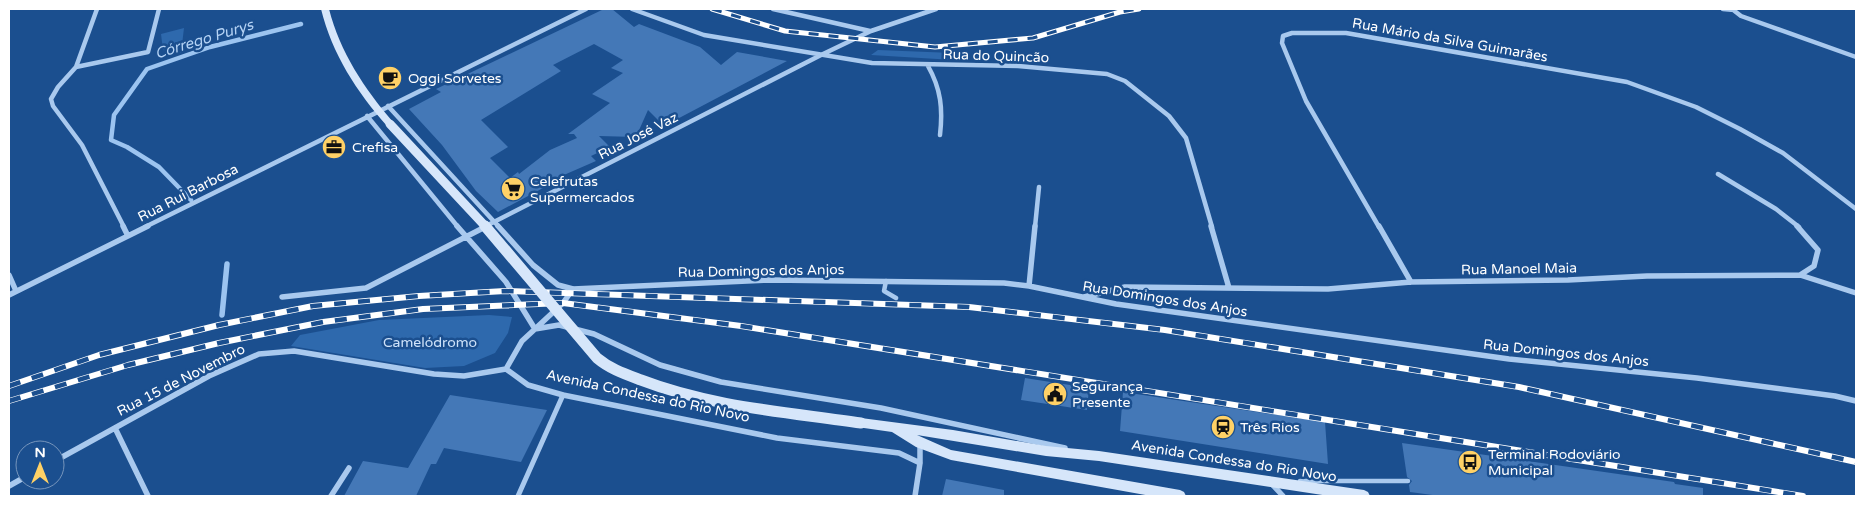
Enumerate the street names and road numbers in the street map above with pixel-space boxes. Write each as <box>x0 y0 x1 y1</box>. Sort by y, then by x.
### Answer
street label: Rua Mário da Silva Guimarães <box>1351 14 1549 66</box>
street label: Rua do Quincão <box>942 46 1050 66</box>
street label: Rua José Vaz <box>595 109 681 163</box>
street label: Rua Rui Barbosa <box>135 160 241 226</box>
street label: Rua Manoel Maia <box>1461 259 1577 279</box>
street label: Rua Domingos dos Anjos <box>678 261 845 281</box>
street label: Rua Domingos dos Anjos <box>1081 278 1249 320</box>
street label: Rua Domingos dos Anjos <box>1482 336 1650 370</box>
street label: Rua 15 de Novembro <box>114 340 248 420</box>
street label: Avenida Condessa do Rio Novo <box>545 366 751 426</box>
street label: Avenida Condessa do Rio Novo <box>1130 436 1338 486</box>

